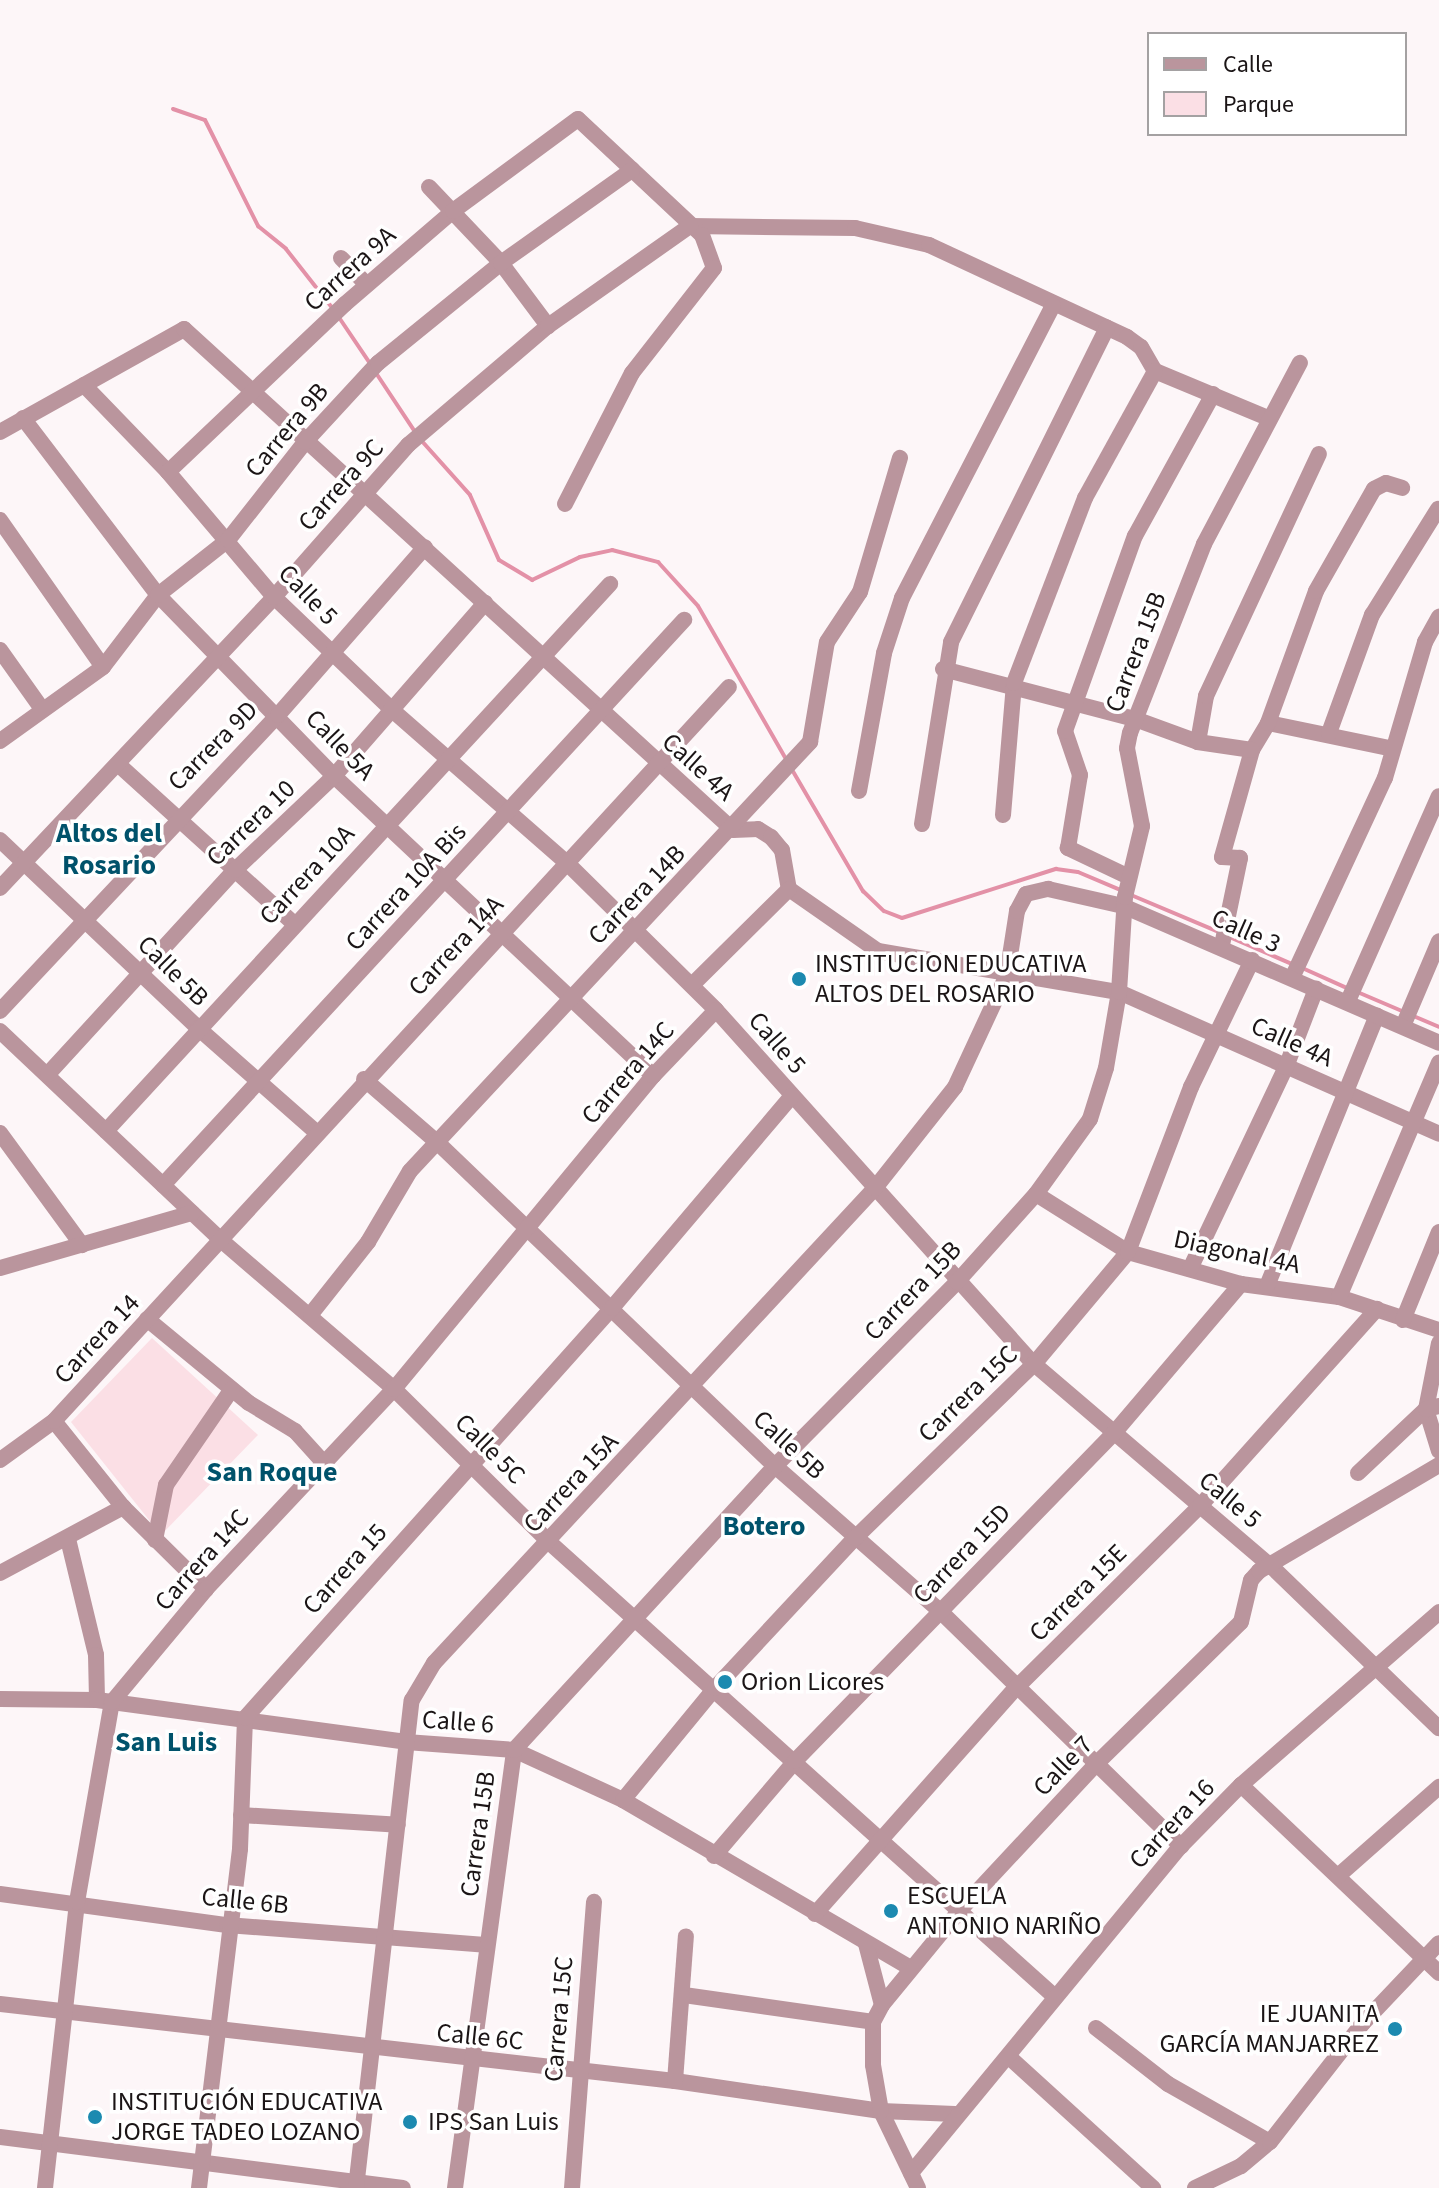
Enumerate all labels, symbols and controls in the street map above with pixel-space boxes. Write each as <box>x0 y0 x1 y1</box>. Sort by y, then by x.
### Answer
legend <box>1147 32 1407 136</box>
text: Calle <box>1223 47 1273 82</box>
text: Parque <box>1223 87 1294 122</box>
street label: Carrera 9A <box>298 220 402 318</box>
street label: Carrera 9B <box>239 376 335 484</box>
street label: Carrera 9C <box>292 433 390 537</box>
street label: Calle 5 <box>272 558 344 632</box>
street label: Carrera 15B <box>1099 587 1173 717</box>
street label: Carrera 9D <box>162 695 264 797</box>
street label: Calle 5A <box>299 703 381 787</box>
street label: Calle 4A <box>655 727 741 807</box>
street label: Carrera 10 <box>200 773 302 873</box>
district label: Altos del Rosario <box>56 816 162 882</box>
street label: Carrera 10A Bis <box>339 817 473 957</box>
street label: Carrera 10A <box>253 819 361 931</box>
street label: Carrera 14B <box>582 839 692 951</box>
street label: Carrera 14A <box>402 890 510 1002</box>
street label: Calle 3 <box>1207 902 1285 960</box>
street label: Calle 5B <box>131 929 215 1013</box>
place label: INSTITUCION EDUCATIVA ALTOS DEL ROSARIO <box>815 948 1086 1010</box>
marker: INSTITUCION EDUCATIVA ALTOS DEL ROSARIO <box>790 970 808 988</box>
street label: Calle 5 <box>742 1006 812 1080</box>
street label: Calle 4A <box>1246 1010 1338 1074</box>
street label: Carrera 14C <box>575 1015 681 1131</box>
street label: Diagonal 4A <box>1171 1223 1303 1281</box>
street label: Carrera 15B <box>858 1235 968 1347</box>
street label: Carrera 14 <box>48 1288 146 1390</box>
street label: Carrera 15C <box>912 1339 1024 1449</box>
street label: Calle 5B <box>746 1404 832 1486</box>
street label: Calle 5C <box>448 1407 532 1491</box>
street label: Carrera 15A <box>517 1427 625 1539</box>
district label: San Roque <box>207 1455 337 1489</box>
street label: Calle 5 <box>1192 1465 1268 1535</box>
street label: Carrera 15D <box>907 1497 1017 1611</box>
street label: Carrera 14C <box>148 1503 256 1617</box>
district label: Botero <box>723 1509 805 1543</box>
street label: Carrera 15 <box>296 1517 394 1621</box>
street label: Carrera 15E <box>1023 1538 1133 1648</box>
place label: Orion Licores <box>741 1666 884 1698</box>
marker: Orion Licores <box>716 1673 734 1691</box>
street label: Calle 6 <box>421 1704 495 1740</box>
district label: San Luis <box>115 1725 217 1759</box>
street label: Calle 7 <box>1027 1729 1099 1803</box>
street label: Carrera 15B <box>454 1769 502 1899</box>
street label: Carrera 16 <box>1123 1773 1221 1875</box>
place label: ESCUELA ANTONIO NARIÑO <box>907 1880 1101 1942</box>
street label: Calle 6B <box>200 1881 290 1921</box>
marker: ESCUELA ANTONIO NARIÑO <box>882 1902 900 1920</box>
street label: Carrera 15C <box>538 1955 580 2083</box>
place label: IE JUANITA GARCÍA MANJARREZ <box>1159 1998 1379 2060</box>
street label: Calle 6C <box>435 2017 525 2057</box>
marker: IE JUANITA GARCÍA MANJARREZ <box>1386 2020 1404 2038</box>
place label: INSTITUCIÓN EDUCATIVA JORGE TADEO LOZANO <box>111 2086 382 2148</box>
place label: IPS San Luis <box>428 2106 559 2138</box>
marker: INSTITUCIÓN EDUCATIVA JORGE TADEO LOZANO <box>86 2108 104 2126</box>
marker: IPS San Luis <box>399 2111 421 2133</box>

